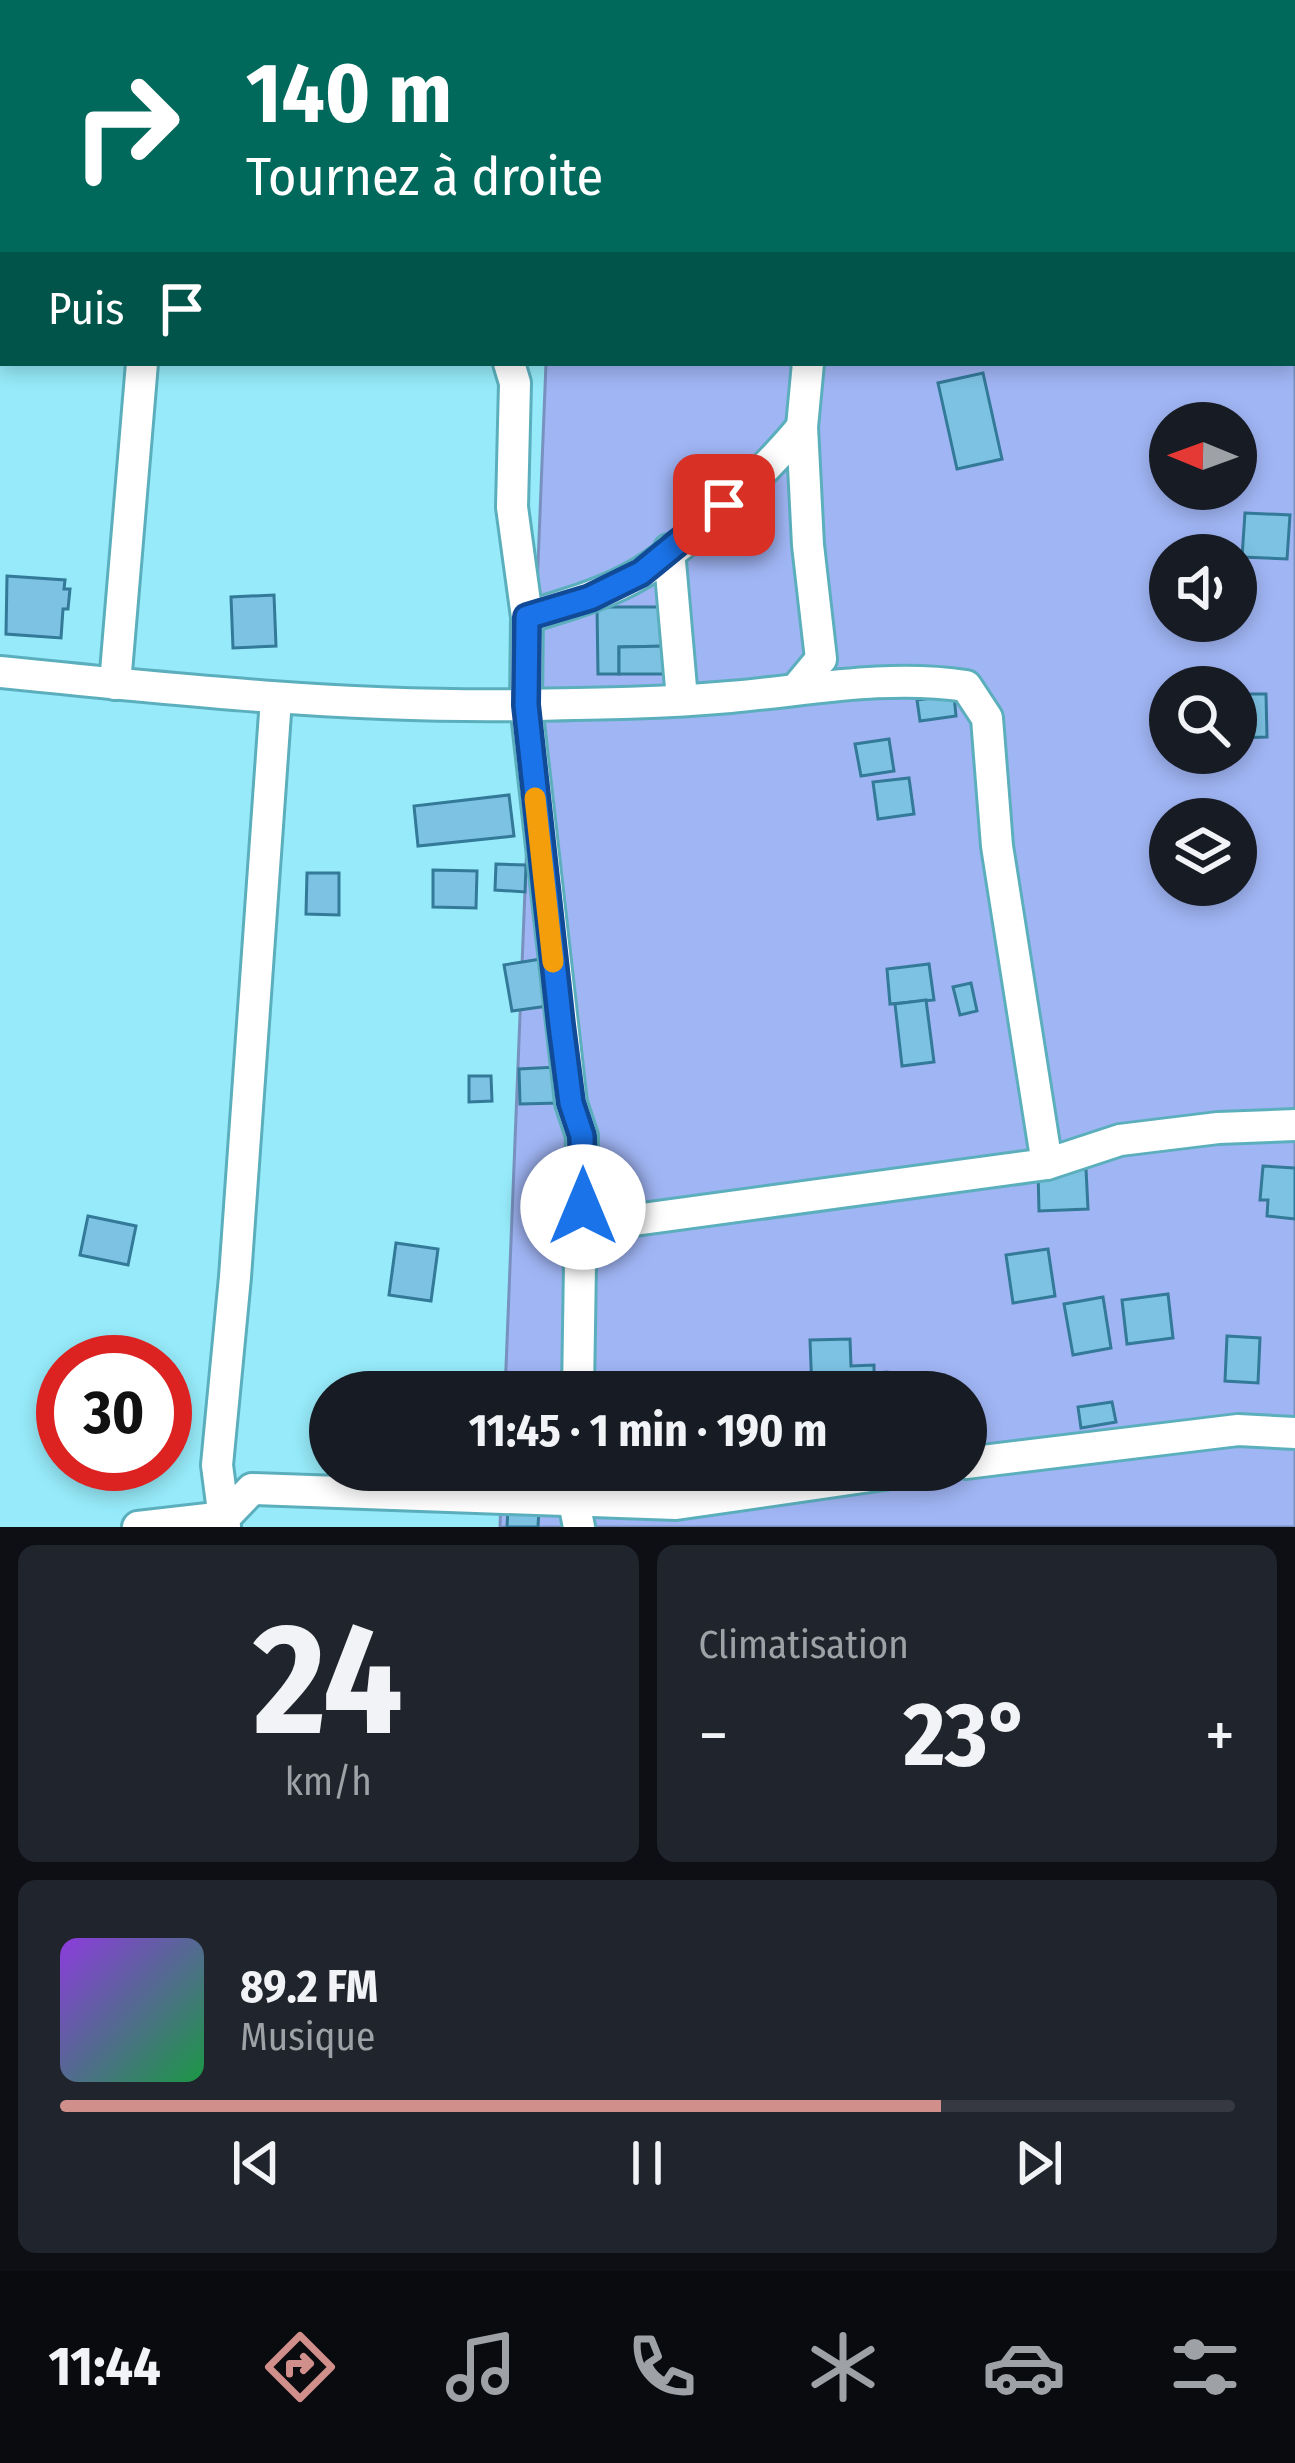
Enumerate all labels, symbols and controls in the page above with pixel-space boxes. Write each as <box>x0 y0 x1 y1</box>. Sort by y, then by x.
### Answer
text: 140 m <box>246 43 452 144</box>
icon: right <box>48 48 204 204</box>
text: Tournez à droite <box>246 145 603 209</box>
icon: arrive <box>149 276 215 342</box>
text: Puis <box>48 282 125 336</box>
north arrow <box>1149 402 1257 510</box>
map controls <box>1149 402 1257 906</box>
pin <box>673 454 775 556</box>
icon: arrive <box>691 472 757 538</box>
button: sound <box>1149 534 1257 642</box>
button: search <box>1149 666 1257 774</box>
button: layers <box>1149 798 1257 906</box>
position arrow <box>520 1144 646 1270</box>
speed limit sign: 30 <box>36 1335 192 1491</box>
text: 11:45 · 1 min · 190 m <box>469 1404 827 1458</box>
text: 24 <box>254 1587 403 1774</box>
text: Climatisation <box>699 1622 909 1668</box>
text: 23° <box>903 1681 1030 1789</box>
text: − <box>699 1696 728 1775</box>
text: + <box>1205 1696 1235 1775</box>
text: km/h <box>285 1759 372 1805</box>
text: 89.2 FM <box>240 1960 378 2014</box>
text: Musique <box>240 2014 375 2060</box>
icon: previous <box>223 2130 289 2196</box>
icon: pause <box>614 2130 680 2196</box>
icon: next <box>1006 2130 1072 2196</box>
icon: directions <box>258 2325 342 2409</box>
icon: music <box>439 2325 523 2409</box>
icon: phone <box>620 2325 704 2409</box>
icon: climate <box>801 2325 885 2409</box>
icon: car <box>982 2325 1066 2409</box>
icon: filters <box>1163 2325 1247 2409</box>
text: 11:44 <box>48 2335 161 2399</box>

